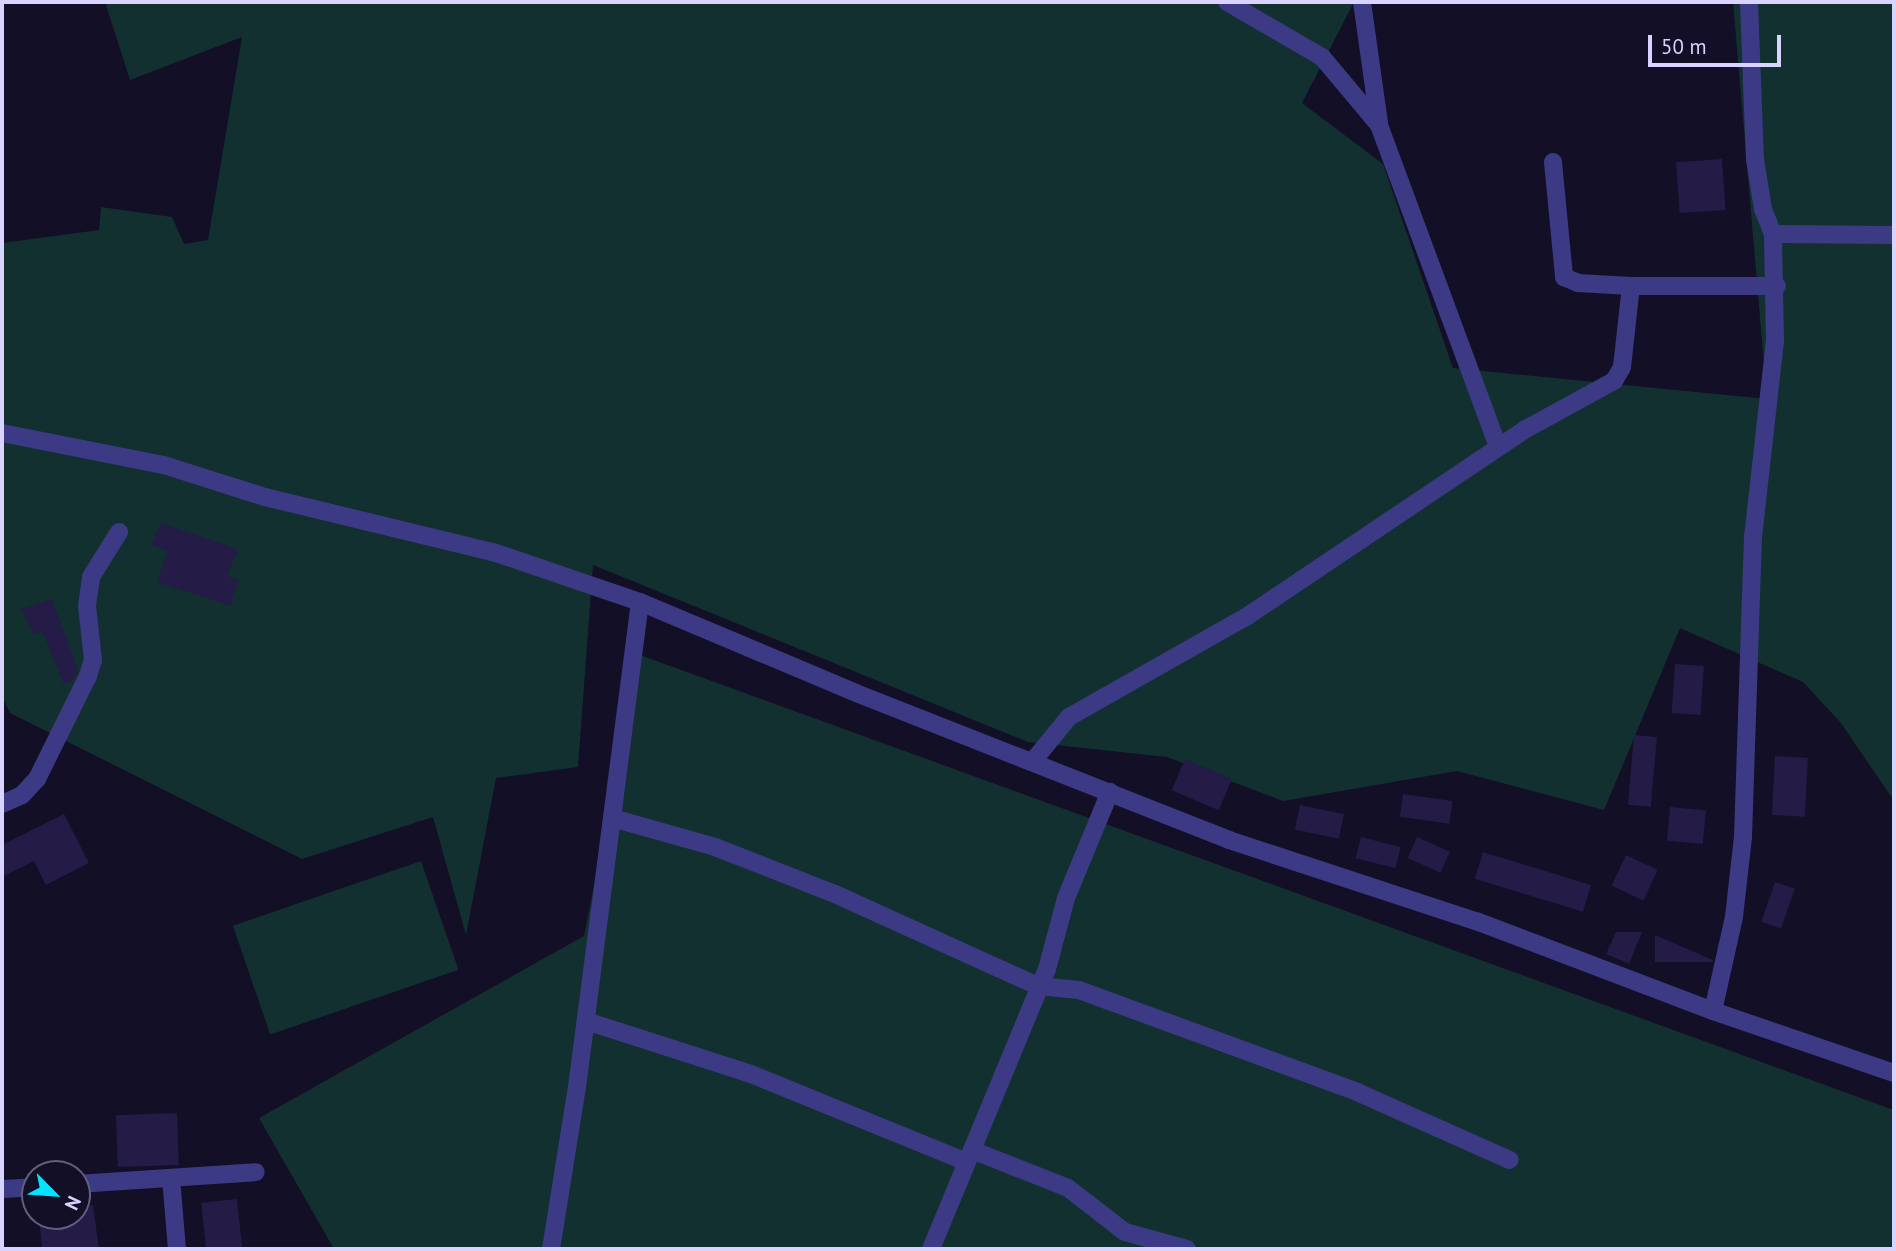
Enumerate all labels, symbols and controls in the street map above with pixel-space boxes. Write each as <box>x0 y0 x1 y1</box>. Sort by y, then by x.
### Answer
scale bar <box>1651 21 1784 65</box>
text: 50 m <box>1661 33 1707 60</box>
north arrow <box>21 1160 91 1230</box>
text: N <box>60 1192 87 1214</box>

